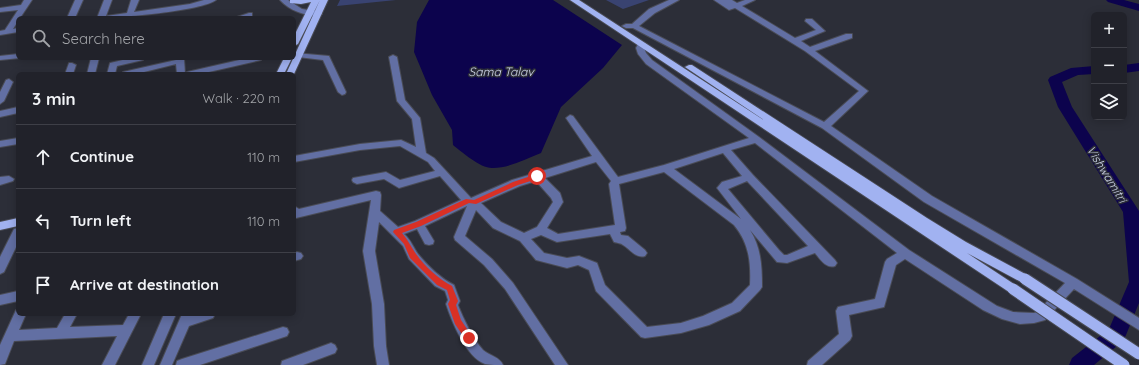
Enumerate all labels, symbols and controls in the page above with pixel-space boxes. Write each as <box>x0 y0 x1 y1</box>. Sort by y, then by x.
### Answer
map controls <box>1091 12 1127 120</box>
button: + <box>1091 12 1127 48</box>
search box <box>16 16 296 60</box>
icon: search <box>30 27 52 49</box>
text: Search here <box>62 29 145 48</box>
button: − <box>1091 48 1127 84</box>
water label: Sama Talav <box>468 64 535 79</box>
button: layers <box>1091 84 1127 120</box>
text: 3 min <box>32 88 76 109</box>
text: Walk · 220 m <box>203 90 280 106</box>
water label: Vishwamitri <box>1084 143 1131 206</box>
icon: ahead <box>32 146 54 168</box>
text: Continue <box>70 147 134 166</box>
text: 110 m <box>247 149 280 165</box>
route start <box>528 167 546 185</box>
icon: left <box>32 210 54 232</box>
text: Turn left <box>70 211 132 230</box>
text: 110 m <box>247 213 280 229</box>
icon: arrive <box>32 274 54 296</box>
text: Arrive at destination <box>70 275 219 294</box>
route end <box>460 329 478 347</box>

